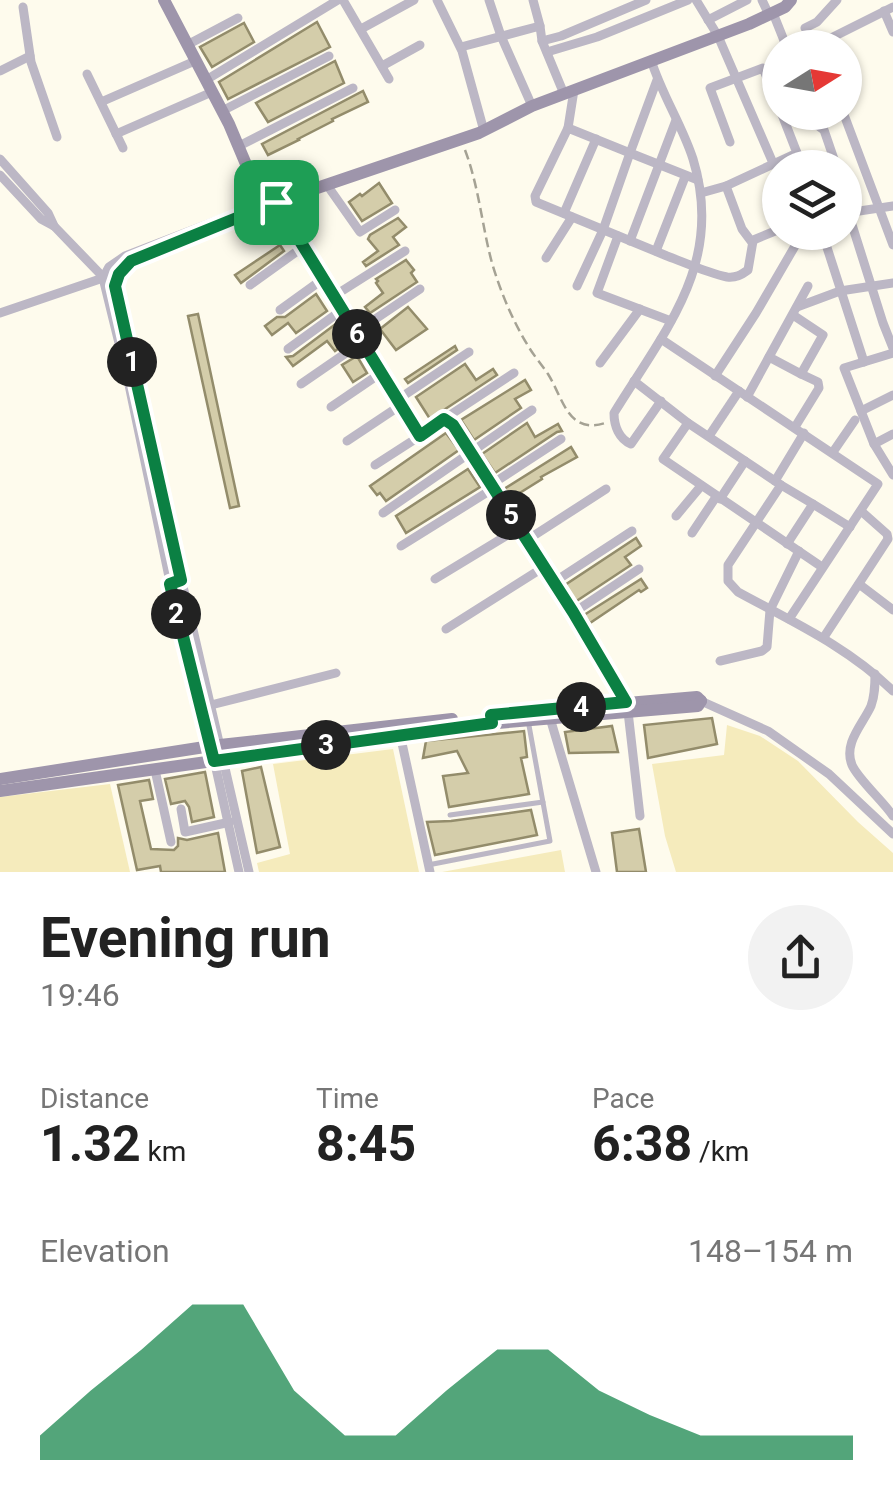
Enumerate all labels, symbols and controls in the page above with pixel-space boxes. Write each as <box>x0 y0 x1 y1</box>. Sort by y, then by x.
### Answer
north arrow <box>762 30 862 130</box>
map controls <box>762 30 862 250</box>
button: layers <box>762 150 862 250</box>
pin <box>234 160 319 245</box>
icon: arrive <box>249 175 304 230</box>
pin: 6 <box>332 309 382 359</box>
text: 6 <box>349 317 365 350</box>
pin: 1 <box>107 337 157 387</box>
text: 1 <box>124 345 140 378</box>
pin: 5 <box>486 490 536 540</box>
text: 5 <box>503 498 519 531</box>
pin: 2 <box>151 589 201 639</box>
text: 2 <box>168 597 184 630</box>
pin: 4 <box>556 682 606 732</box>
text: 4 <box>573 690 589 723</box>
pin: 3 <box>301 720 351 770</box>
text: 3 <box>318 728 334 761</box>
button: share <box>748 905 853 1010</box>
text: Evening run <box>40 906 331 970</box>
text: 19:46 <box>40 976 120 1014</box>
text: Distance <box>40 1082 149 1115</box>
text: Time <box>316 1082 379 1115</box>
text: Pace <box>592 1082 654 1115</box>
text: 1.32 <box>40 1115 141 1173</box>
text: 8:45 <box>316 1115 416 1173</box>
text: 6:38 <box>592 1115 692 1173</box>
text: km <box>141 1135 186 1168</box>
text: /km <box>692 1135 749 1168</box>
text: Elevation <box>40 1232 170 1270</box>
text: 148–154 m <box>688 1232 853 1270</box>

